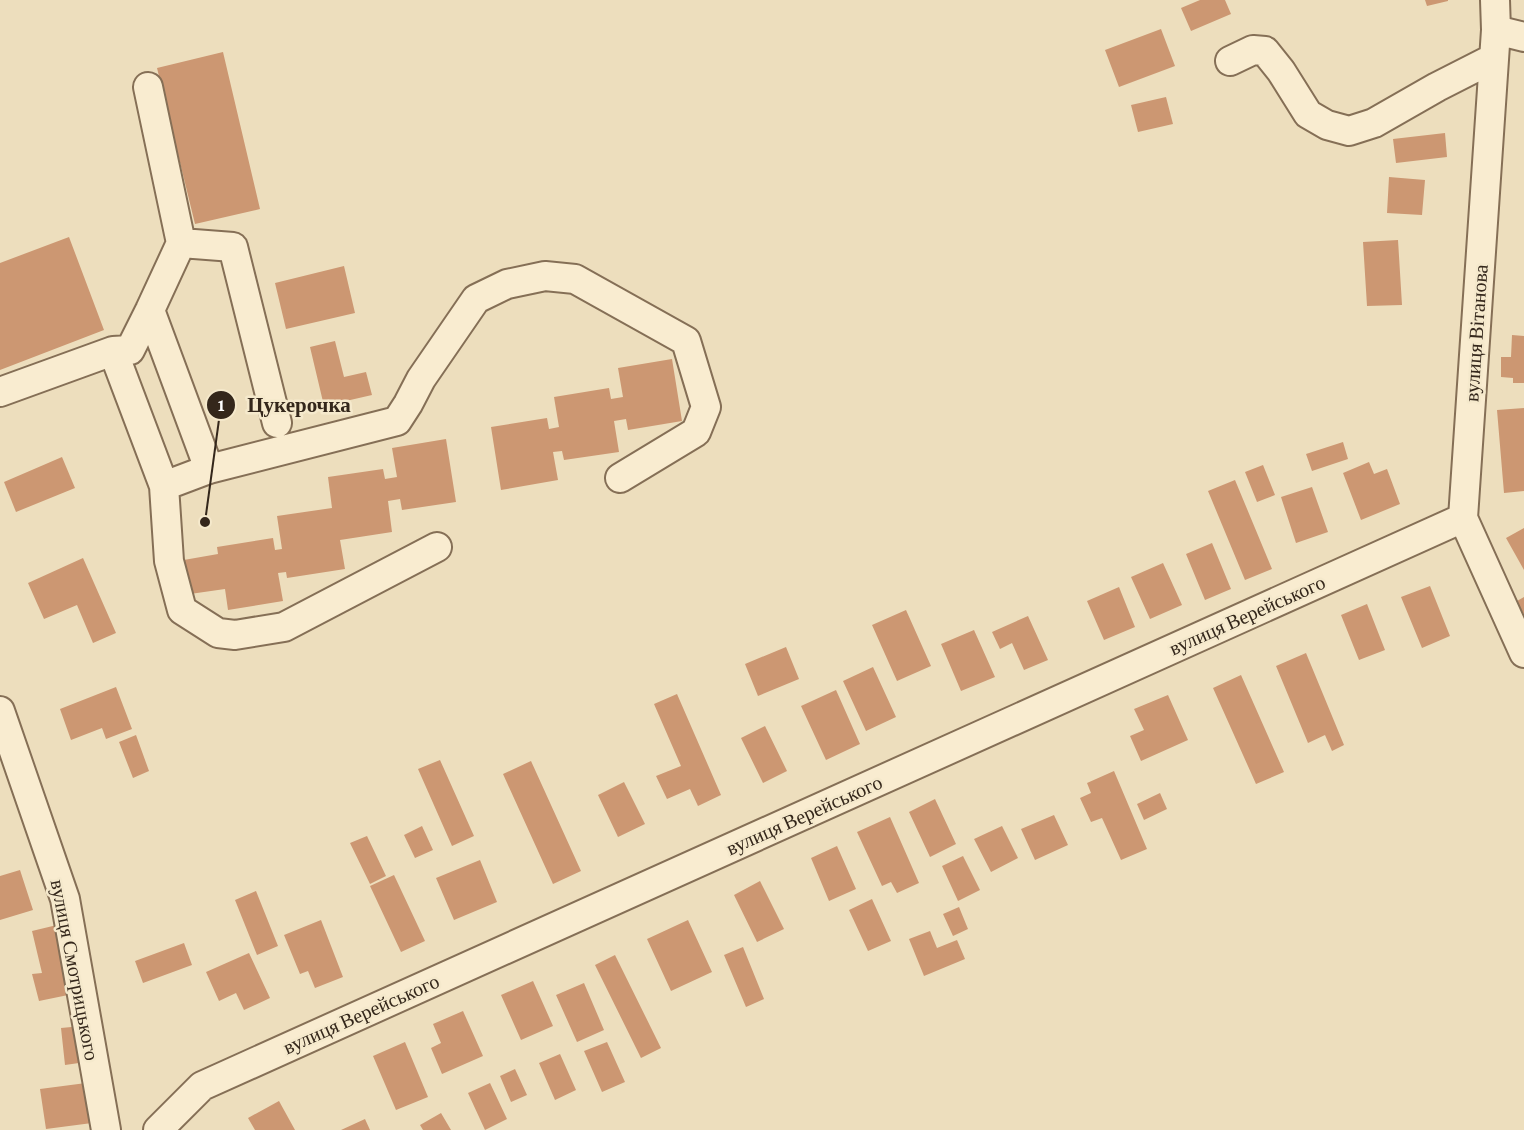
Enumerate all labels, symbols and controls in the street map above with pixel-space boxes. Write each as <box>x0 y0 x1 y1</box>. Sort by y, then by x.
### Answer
street label: вулиця Вітанова <box>1460 263 1493 403</box>
callout: Цукерочка <box>206 385 363 424</box>
text: Цукерочка <box>247 393 351 417</box>
text: 1 <box>218 395 225 415</box>
street label: вулиця Верейського <box>1166 571 1329 660</box>
street label: вулиця Верейського <box>723 771 886 860</box>
street label: вулиця Смотрицького <box>46 878 103 1063</box>
street label: вулиця Верейського <box>280 970 443 1059</box>

